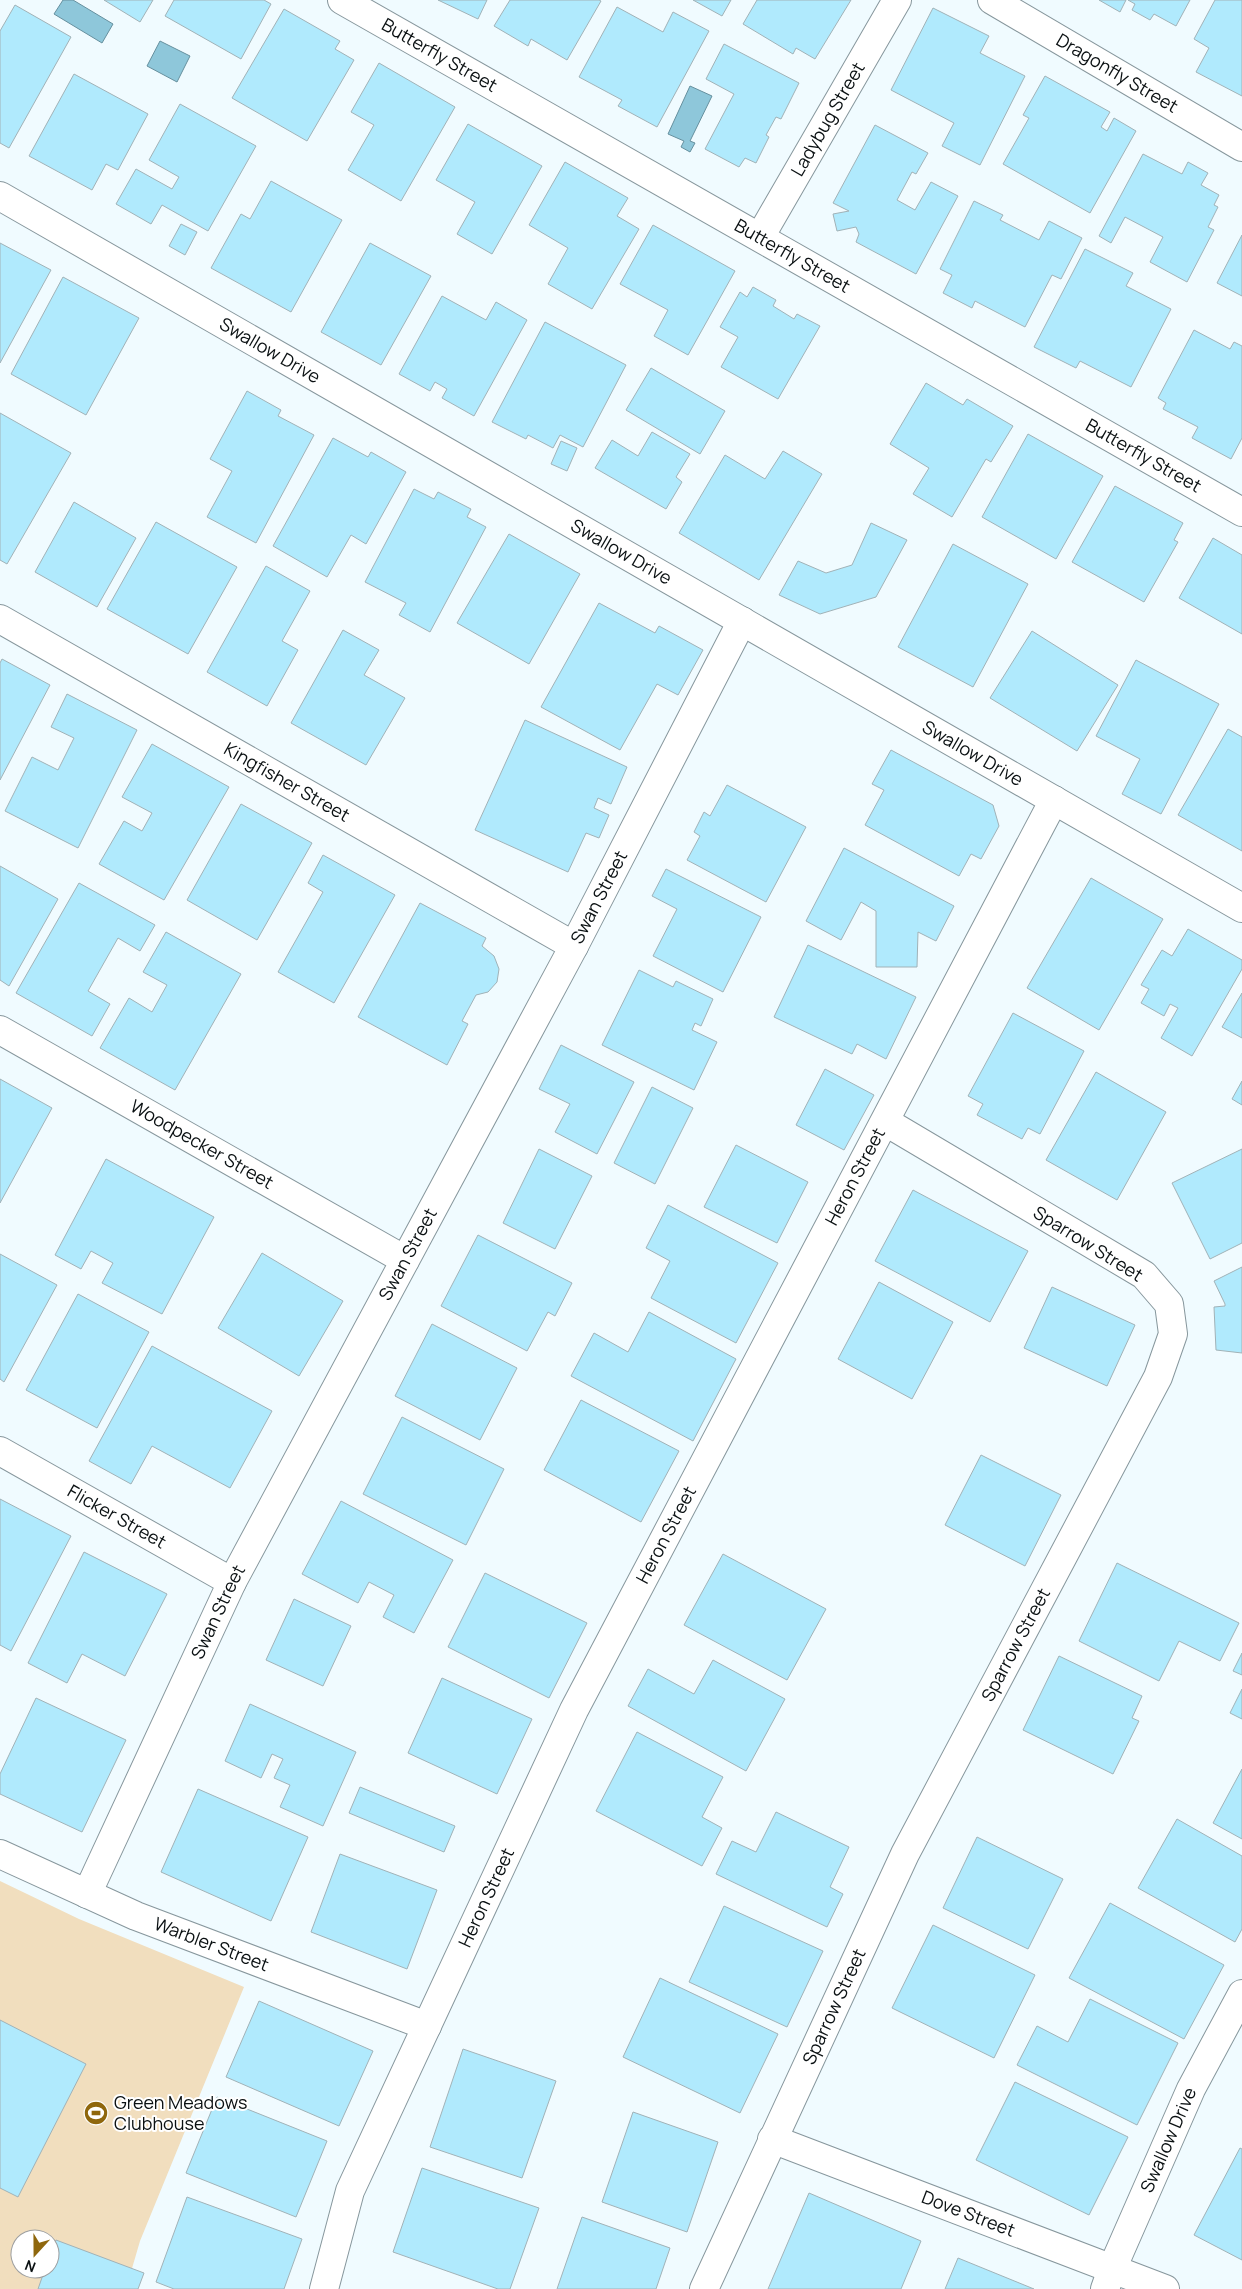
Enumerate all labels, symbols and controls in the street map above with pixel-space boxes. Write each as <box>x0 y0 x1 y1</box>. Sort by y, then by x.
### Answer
street label: Butterfly Street <box>378 12 502 97</box>
street label: Dragonfly Street <box>1052 27 1183 118</box>
street label: Ladybug Street <box>785 57 870 180</box>
street label: Butterfly Street <box>731 213 855 298</box>
street label: Swallow Drive <box>215 311 325 388</box>
street label: Butterfly Street <box>1082 413 1206 497</box>
street label: Swallow Drive <box>567 513 677 590</box>
street label: Swallow Drive <box>918 714 1028 791</box>
street label: Kingfisher Street <box>220 736 354 827</box>
street label: Swan Street <box>564 846 632 947</box>
street label: Woodpecker Street <box>126 1093 278 1194</box>
street label: Heron Street <box>819 1123 890 1229</box>
street label: Sparrow Street <box>1029 1200 1148 1286</box>
street label: Swan Street <box>373 1203 442 1304</box>
street label: Flicker Street <box>63 1479 171 1553</box>
street label: Heron Street <box>630 1481 701 1587</box>
street label: Swan Street <box>185 1560 250 1663</box>
street label: Sparrow Street <box>975 1583 1055 1705</box>
street label: Heron Street <box>452 1844 519 1951</box>
street label: Warbler Street <box>151 1911 272 1976</box>
street label: Sparrow Street <box>796 1944 871 2068</box>
street label: Swallow Drive <box>1134 2083 1201 2196</box>
place label: Green Meadows Clubhouse <box>114 2090 247 2135</box>
sports icon: Green Meadows Clubhouse <box>83 2100 109 2126</box>
street label: Dove Street <box>918 2184 1019 2242</box>
north arrow <box>10 2229 60 2279</box>
text: N <box>22 2256 38 2277</box>

